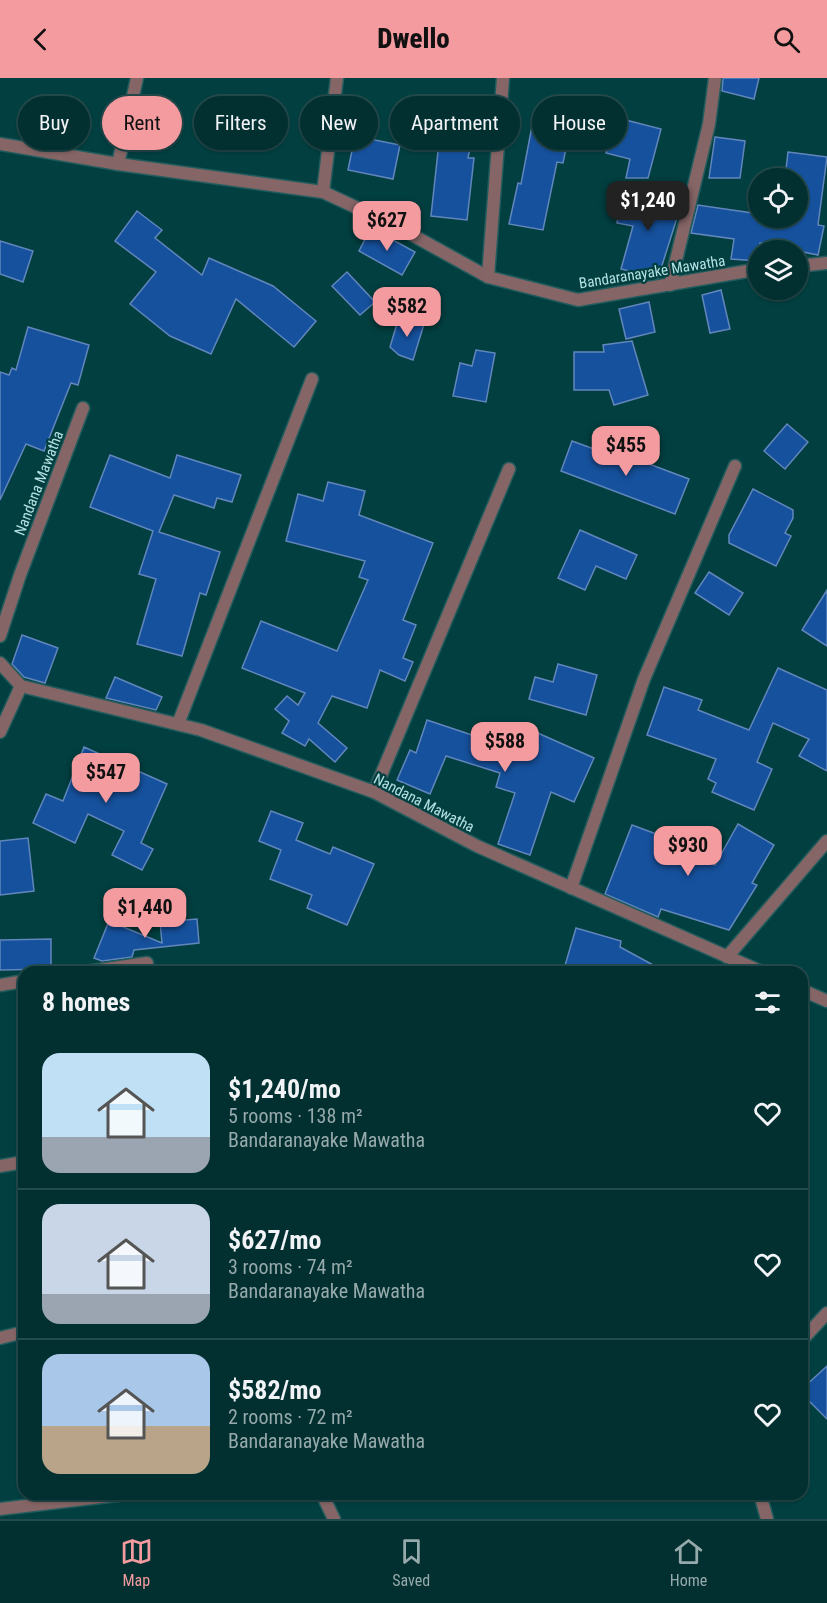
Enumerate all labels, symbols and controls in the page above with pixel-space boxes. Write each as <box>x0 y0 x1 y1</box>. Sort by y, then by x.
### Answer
icon: back <box>24 23 57 56</box>
text: Dwello <box>377 23 450 55</box>
icon: search <box>770 23 803 56</box>
chip: Buy <box>18 96 90 150</box>
chip: Rent <box>102 96 182 150</box>
chip: Filters <box>194 96 288 150</box>
chip: New <box>300 96 378 150</box>
chip: Apartment <box>390 96 520 150</box>
chip: House <box>532 96 627 150</box>
map controls <box>748 168 808 300</box>
button: locate <box>748 168 808 228</box>
pin: $1,240 <box>599 181 697 232</box>
text: $1,240 <box>620 188 676 212</box>
pin: $627 <box>351 201 423 252</box>
text: $627 <box>367 208 407 232</box>
button: layers <box>748 240 808 300</box>
street label: Bandaranayake Mawatha <box>578 252 726 292</box>
pin: $582 <box>371 287 443 338</box>
text: $582 <box>387 294 427 318</box>
pin: $455 <box>590 426 662 477</box>
street label: Nandana Mawatha <box>11 428 67 538</box>
text: $455 <box>606 433 646 457</box>
pin: $588 <box>469 722 541 773</box>
text: $588 <box>485 729 525 753</box>
pin: $547 <box>70 753 142 804</box>
text: $547 <box>86 760 126 784</box>
street label: Nandana Mawatha <box>371 770 477 836</box>
pin: $930 <box>652 826 724 877</box>
text: $930 <box>668 833 708 857</box>
pin: $1,440 <box>96 888 194 939</box>
text: $1,440 <box>117 895 173 919</box>
icon: filters <box>751 986 784 1019</box>
text: 8 homes <box>42 987 130 1017</box>
text: $1,240/mo <box>228 1074 341 1104</box>
icon: home <box>90 1077 162 1149</box>
icon: heart <box>751 1097 784 1130</box>
text: 5 rooms · 138 m² <box>228 1104 363 1128</box>
text: Bandaranayake Mawatha <box>228 1128 425 1152</box>
text: $627/mo <box>228 1225 321 1255</box>
icon: home <box>90 1228 162 1300</box>
icon: heart <box>751 1248 784 1281</box>
text: 3 rooms · 74 m² <box>228 1255 353 1279</box>
text: Bandaranayake Mawatha <box>228 1279 425 1303</box>
text: $582/mo <box>228 1375 321 1405</box>
icon: home <box>90 1378 162 1450</box>
icon: heart <box>751 1398 784 1431</box>
text: 2 rooms · 72 m² <box>228 1405 353 1429</box>
text: Bandaranayake Mawatha <box>228 1429 425 1453</box>
tab: Map <box>120 1535 153 1590</box>
tab: Saved <box>392 1535 430 1590</box>
tab: Home <box>670 1535 707 1590</box>

